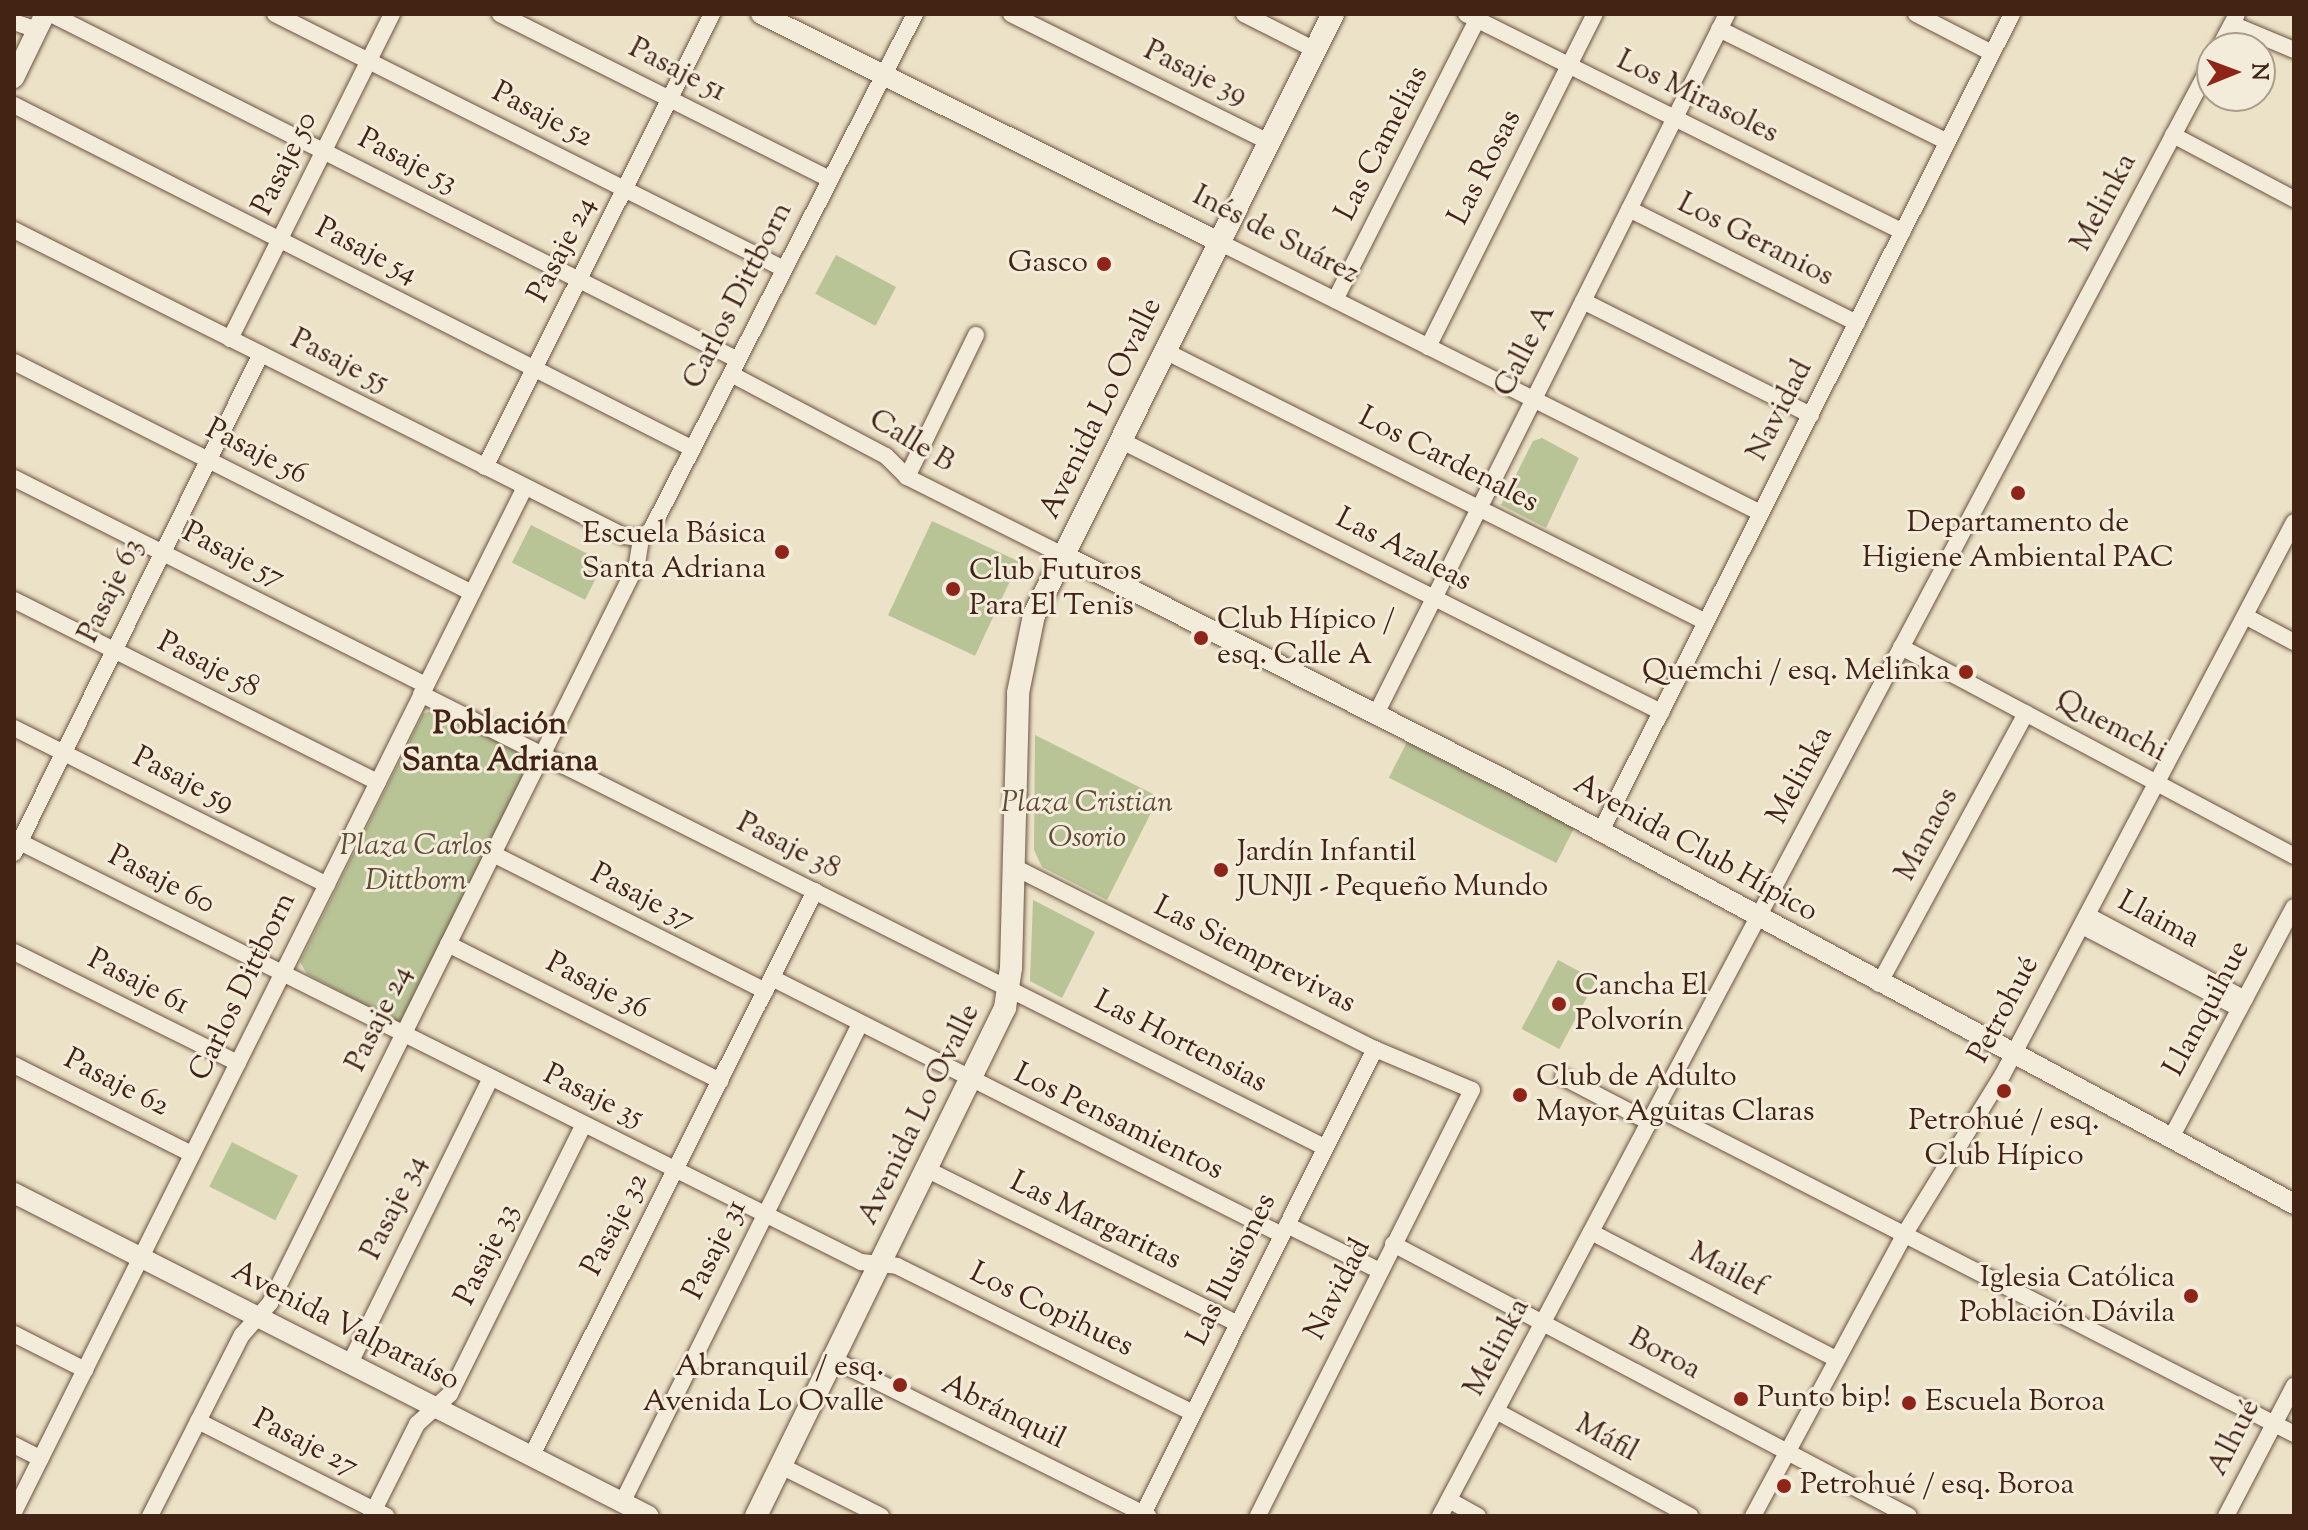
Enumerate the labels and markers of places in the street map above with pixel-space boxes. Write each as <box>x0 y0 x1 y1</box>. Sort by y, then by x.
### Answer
place label: Gasco <box>1008 246 1088 282</box>
marker: Gasco <box>1095 255 1113 273</box>
marker: Departamento de Higiene Ambiental PAC <box>2009 484 2027 502</box>
place label: Departamento de Higiene Ambiental PAC <box>1862 506 2174 576</box>
place label: Escuela Básica Santa Adriana <box>582 517 766 588</box>
marker: Escuela Básica Santa Adriana <box>773 543 791 561</box>
place label: Club Futuros Para El Tenis <box>969 554 1141 624</box>
marker: Club Futuros Para El Tenis <box>944 580 962 598</box>
place label: Club Hípico / esq. Calle A <box>1217 603 1395 674</box>
marker: Club Hípico / esq. Calle A <box>1192 629 1210 647</box>
place label: Quemchi / esq. Melinka <box>1642 654 1950 690</box>
marker: Quemchi / esq. Melinka <box>1957 663 1975 681</box>
place label: Jardín Infantil JUNJI - Pequeño Mundo <box>1237 835 1548 906</box>
marker: Jardín Infantil JUNJI - Pequeño Mundo <box>1212 861 1230 879</box>
place label: Cancha El Polvorín <box>1575 969 1708 1040</box>
marker: Cancha El Polvorín <box>1550 995 1568 1013</box>
place label: Club de Adulto Mayor Aguitas Claras <box>1536 1060 1815 1130</box>
marker: Petrohué / esq. Club Hípico <box>1995 1082 2013 1100</box>
marker: Club de Adulto Mayor Aguitas Claras <box>1511 1086 1529 1104</box>
place label: Petrohué / esq. Club Hípico <box>1908 1104 2100 1174</box>
place label: Iglesia Católica Población Dávila <box>1959 1261 2175 1332</box>
marker: Iglesia Católica Población Dávila <box>2182 1287 2200 1305</box>
place label: Abranquil / esq. Avenida Lo Ovalle <box>643 1350 884 1420</box>
marker: Abranquil / esq. Avenida Lo Ovalle <box>891 1376 909 1394</box>
place label: Punto bip! <box>1757 1381 1891 1417</box>
place label: Escuela Boroa <box>1925 1385 2105 1421</box>
marker: Punto bip! <box>1732 1390 1750 1408</box>
marker: Escuela Boroa <box>1900 1394 1918 1412</box>
place label: Petrohué / esq. Boroa <box>1800 1468 2074 1504</box>
marker: Petrohué / esq. Boroa <box>1775 1477 1793 1495</box>

